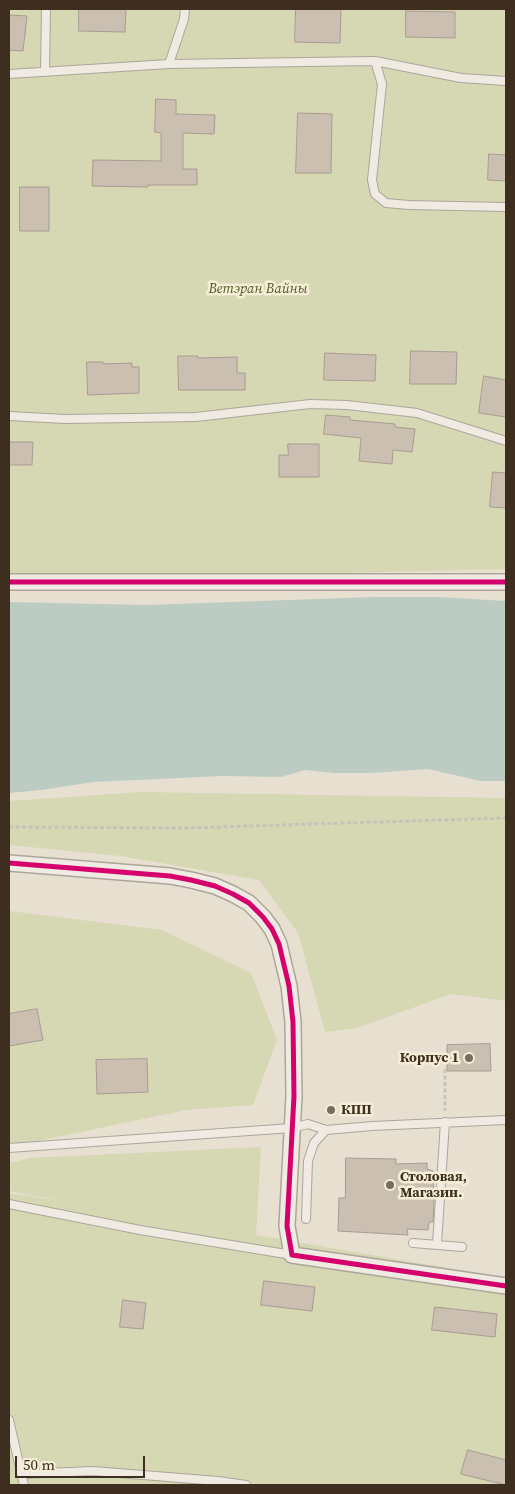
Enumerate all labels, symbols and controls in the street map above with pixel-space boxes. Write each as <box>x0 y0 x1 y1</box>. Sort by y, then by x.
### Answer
park label: Ветэран Вайны <box>208 281 308 297</box>
place label: Корпус 1 <box>400 1050 459 1066</box>
marker: Корпус 1 <box>463 1052 475 1064</box>
place label: КПП <box>341 1102 372 1118</box>
marker: КПП <box>325 1104 337 1116</box>
place label: Столовая, Магазин. <box>400 1169 467 1202</box>
marker: Столовая, Магазин. <box>384 1179 396 1191</box>
scale bar <box>18 1446 148 1478</box>
text: 50 m <box>23 1454 55 1475</box>

